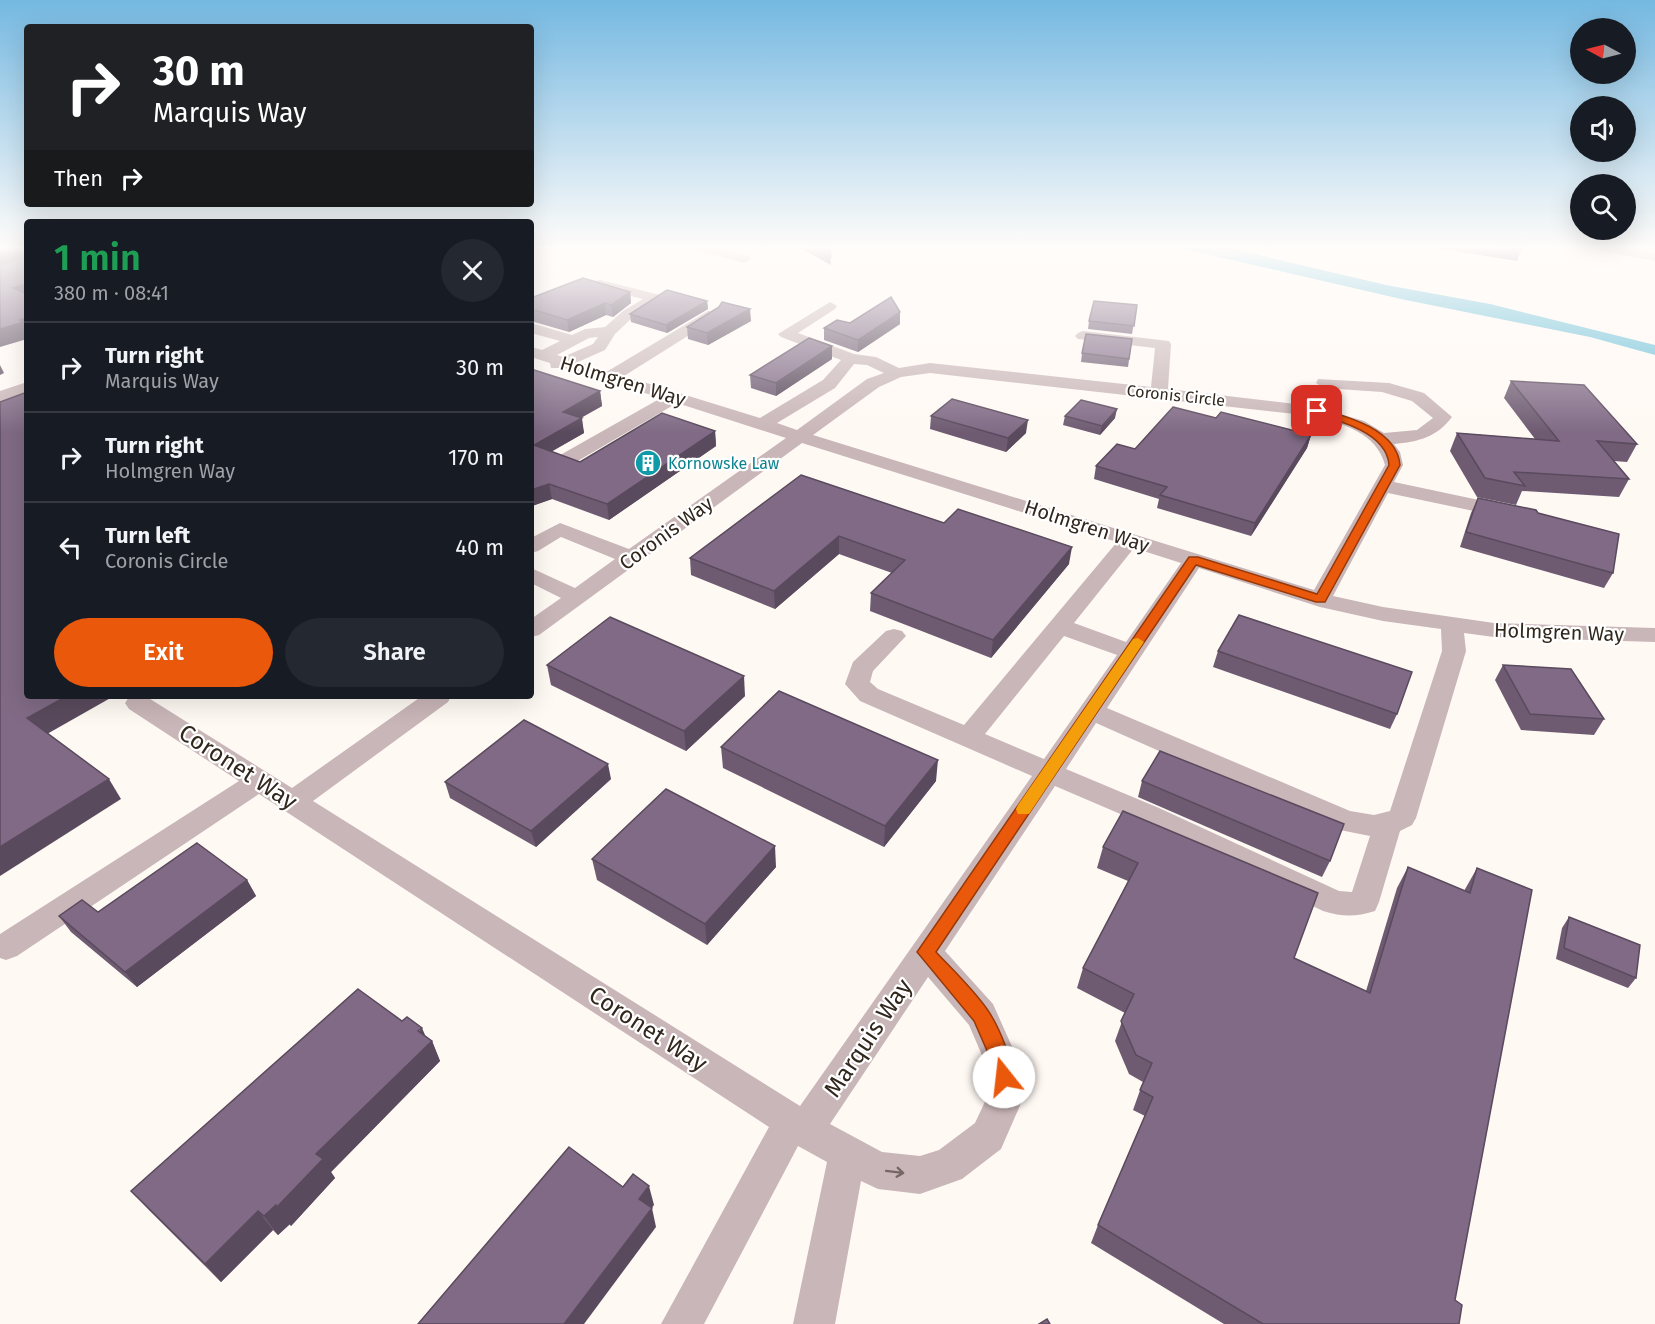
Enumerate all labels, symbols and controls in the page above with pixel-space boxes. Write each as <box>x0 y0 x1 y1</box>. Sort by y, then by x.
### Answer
north arrow <box>1570 18 1636 84</box>
map controls <box>1570 18 1636 240</box>
text: 30 m <box>153 46 245 96</box>
icon: right <box>54 48 132 126</box>
button: sound <box>1570 96 1636 162</box>
text: Marquis Way <box>153 97 307 129</box>
icon: right <box>115 162 148 195</box>
text: Then <box>54 165 103 192</box>
button: search <box>1570 174 1636 240</box>
text: 1 min <box>54 236 141 280</box>
button: close <box>441 239 504 302</box>
text: 380 m · 08:41 <box>54 281 169 305</box>
text: Turn right <box>105 342 204 369</box>
icon: right <box>54 351 87 384</box>
street label: Holmgren Way <box>557 351 689 412</box>
text: 30 m <box>456 354 504 381</box>
text: Marquis Way <box>105 369 219 393</box>
street label: Coronis Circle <box>1126 381 1226 410</box>
pin <box>1291 385 1342 436</box>
icon: arrive <box>1300 394 1333 427</box>
text: Turn right <box>105 432 204 459</box>
icon: right <box>54 441 87 474</box>
text: 170 m <box>448 444 504 471</box>
building icon: Kornowske Law <box>633 448 663 478</box>
place label: Kornowske Law <box>668 454 780 473</box>
text: Holmgren Way <box>105 459 235 483</box>
street label: Coronis Way <box>615 491 718 575</box>
street label: Holmgren Way <box>1021 494 1153 558</box>
text: Turn left <box>105 522 190 549</box>
icon: left <box>54 531 87 564</box>
text: 40 m <box>455 534 504 561</box>
text: Coronis Circle <box>105 549 228 573</box>
button: Exit <box>54 618 273 687</box>
button: Share <box>285 618 504 687</box>
street label: Holmgren Way <box>1494 618 1625 646</box>
street label: Coronet Way <box>174 718 303 816</box>
street label: Marquis Way <box>818 973 918 1102</box>
street label: Coronet Way <box>584 980 713 1078</box>
position arrow <box>972 1045 1036 1109</box>
one-way arrow <box>885 1167 904 1178</box>

